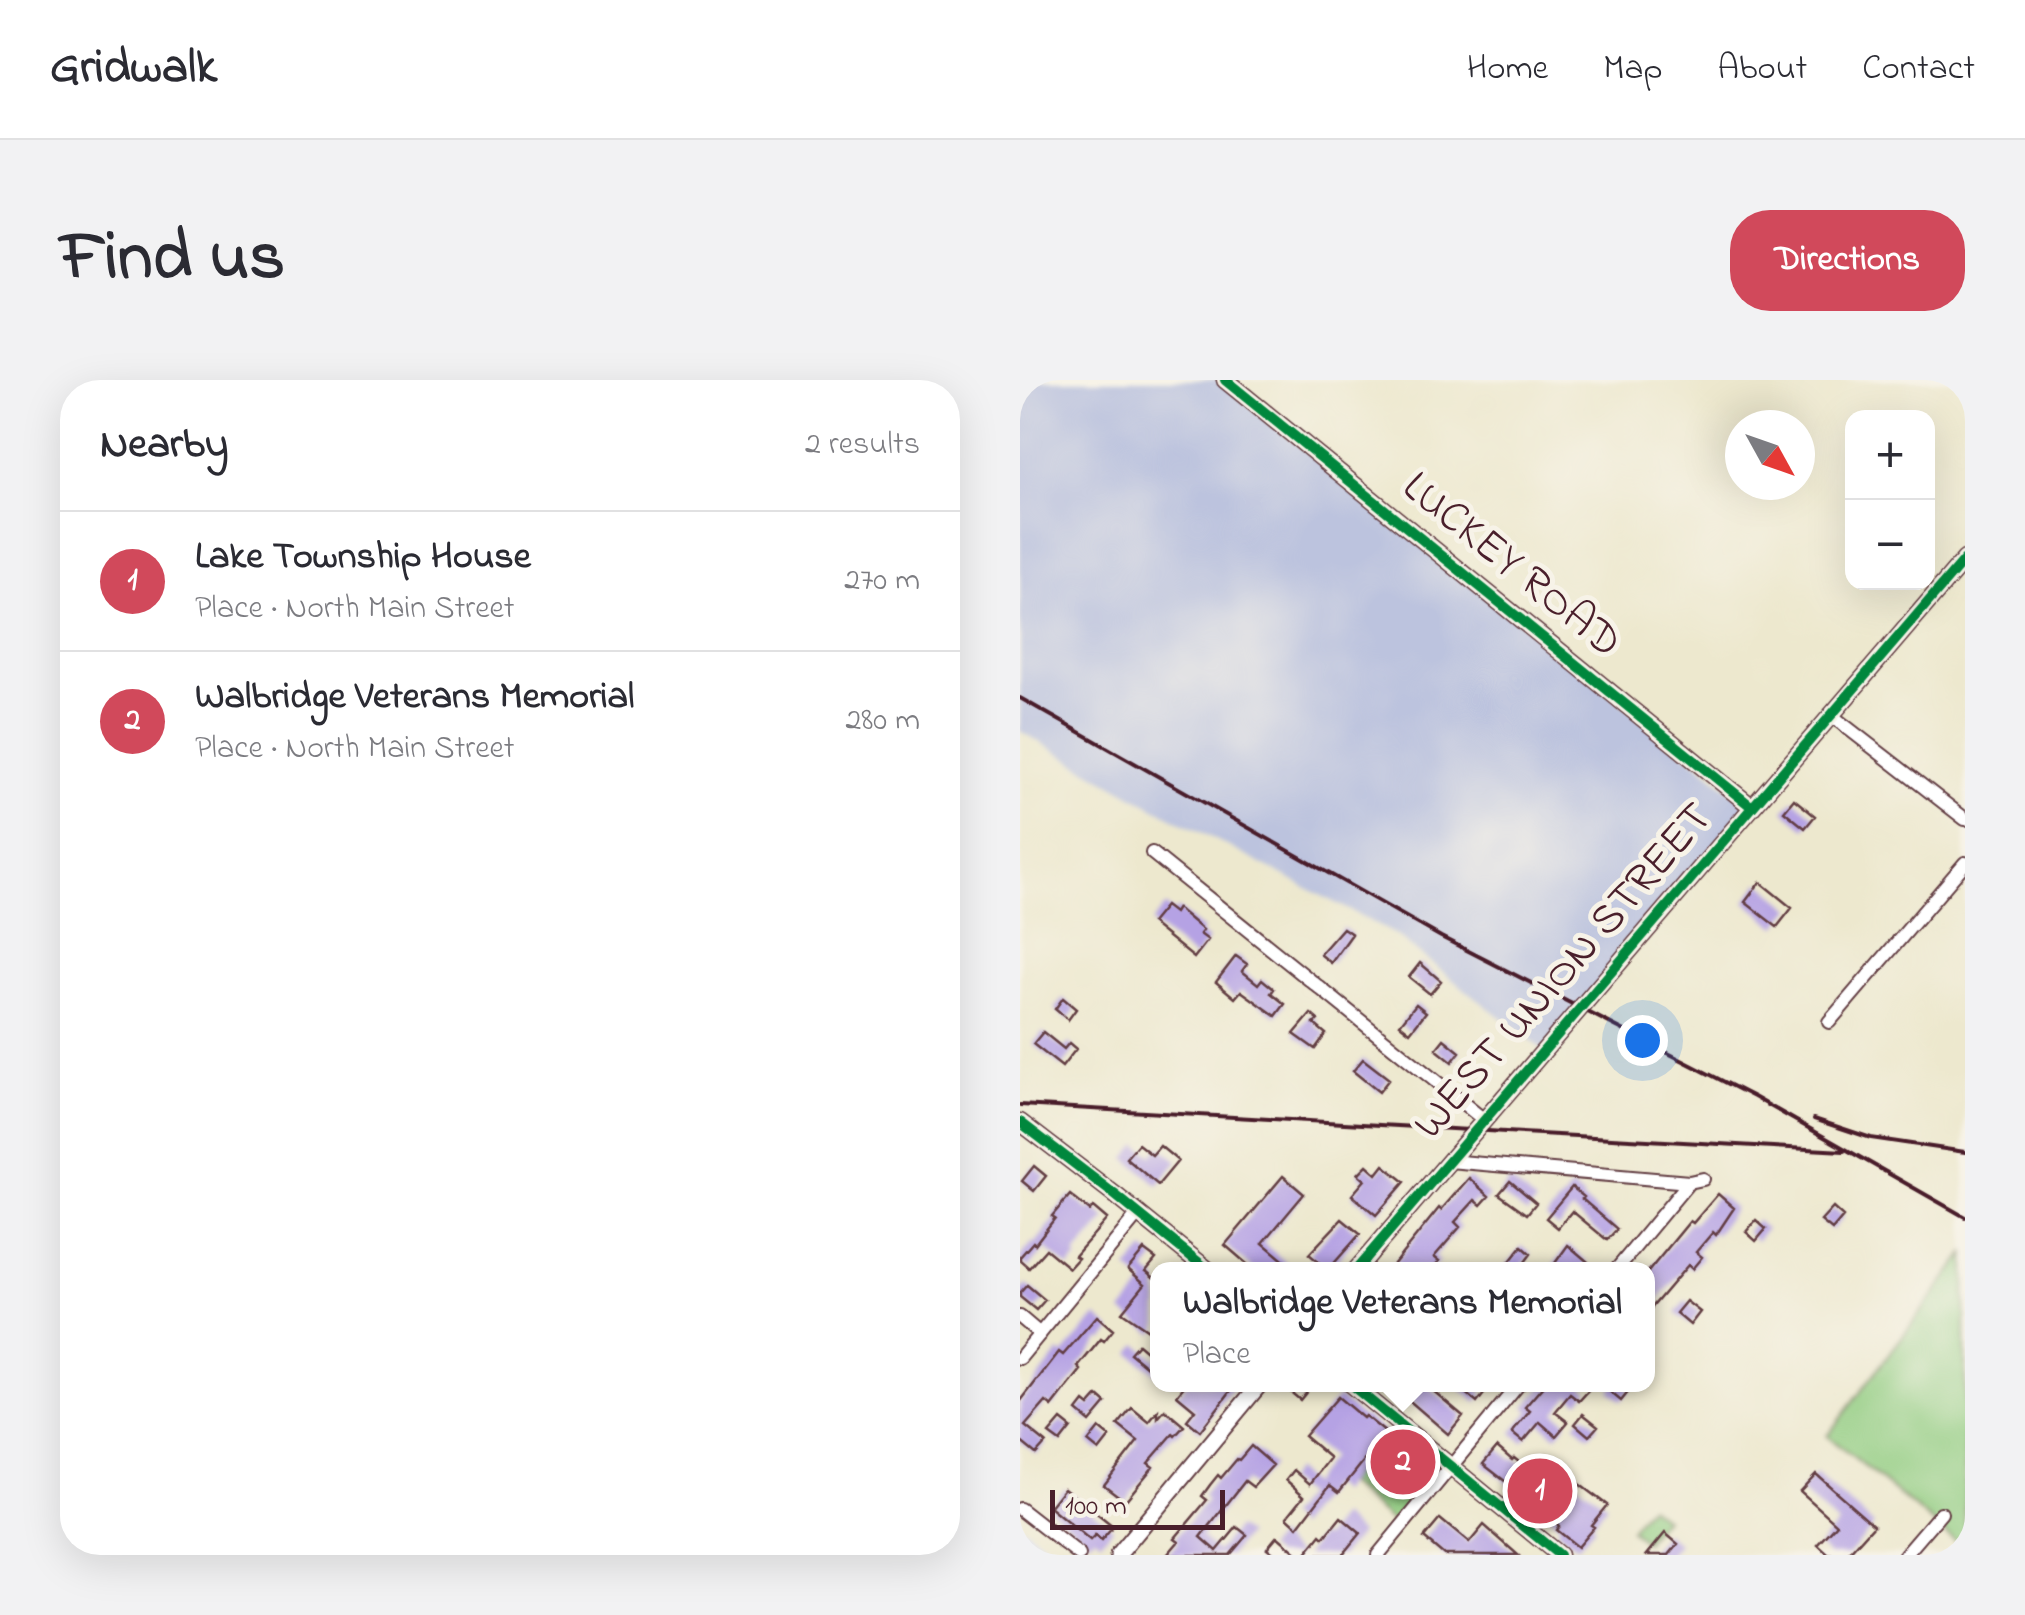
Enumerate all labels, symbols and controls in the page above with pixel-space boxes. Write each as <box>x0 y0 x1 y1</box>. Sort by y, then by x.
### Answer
text: Gridwalk <box>50 34 217 104</box>
text: Home <box>1467 44 1548 95</box>
text: Map <box>1603 44 1662 95</box>
text: About <box>1717 44 1807 95</box>
text: Contact <box>1862 44 1975 95</box>
text: Find us <box>60 209 285 311</box>
button: Directions <box>1730 210 1965 311</box>
north arrow <box>1725 410 1815 500</box>
map controls <box>1845 410 1935 590</box>
button: + <box>1845 410 1935 500</box>
text: Nearby <box>100 415 228 476</box>
text: 2 results <box>805 422 920 469</box>
street label: LUCKEY ROAD <box>1387 457 1635 675</box>
button: − <box>1845 500 1935 590</box>
text: Lake Township House <box>195 530 531 586</box>
text: 1 <box>127 558 138 605</box>
text: 270 m <box>844 558 920 605</box>
text: Place · North Main Street <box>195 586 515 633</box>
text: Walbridge Veterans Memorial <box>195 670 634 726</box>
text: 2 <box>125 698 140 745</box>
text: 280 m <box>845 698 920 745</box>
text: Place · North Main Street <box>195 726 515 773</box>
street label: WEST UNION STREET <box>1399 789 1729 1155</box>
your location <box>1617 1015 1668 1066</box>
popup <box>1150 1262 1655 1392</box>
text: Walbridge Veterans Memorial <box>1183 1276 1622 1332</box>
text: Place <box>1183 1332 1251 1379</box>
pin: 2 <box>1370 1424 1436 1500</box>
pin: 1 <box>1508 1454 1572 1528</box>
scale bar <box>1050 1485 1225 1530</box>
text: 100 m <box>1065 1487 1127 1528</box>

